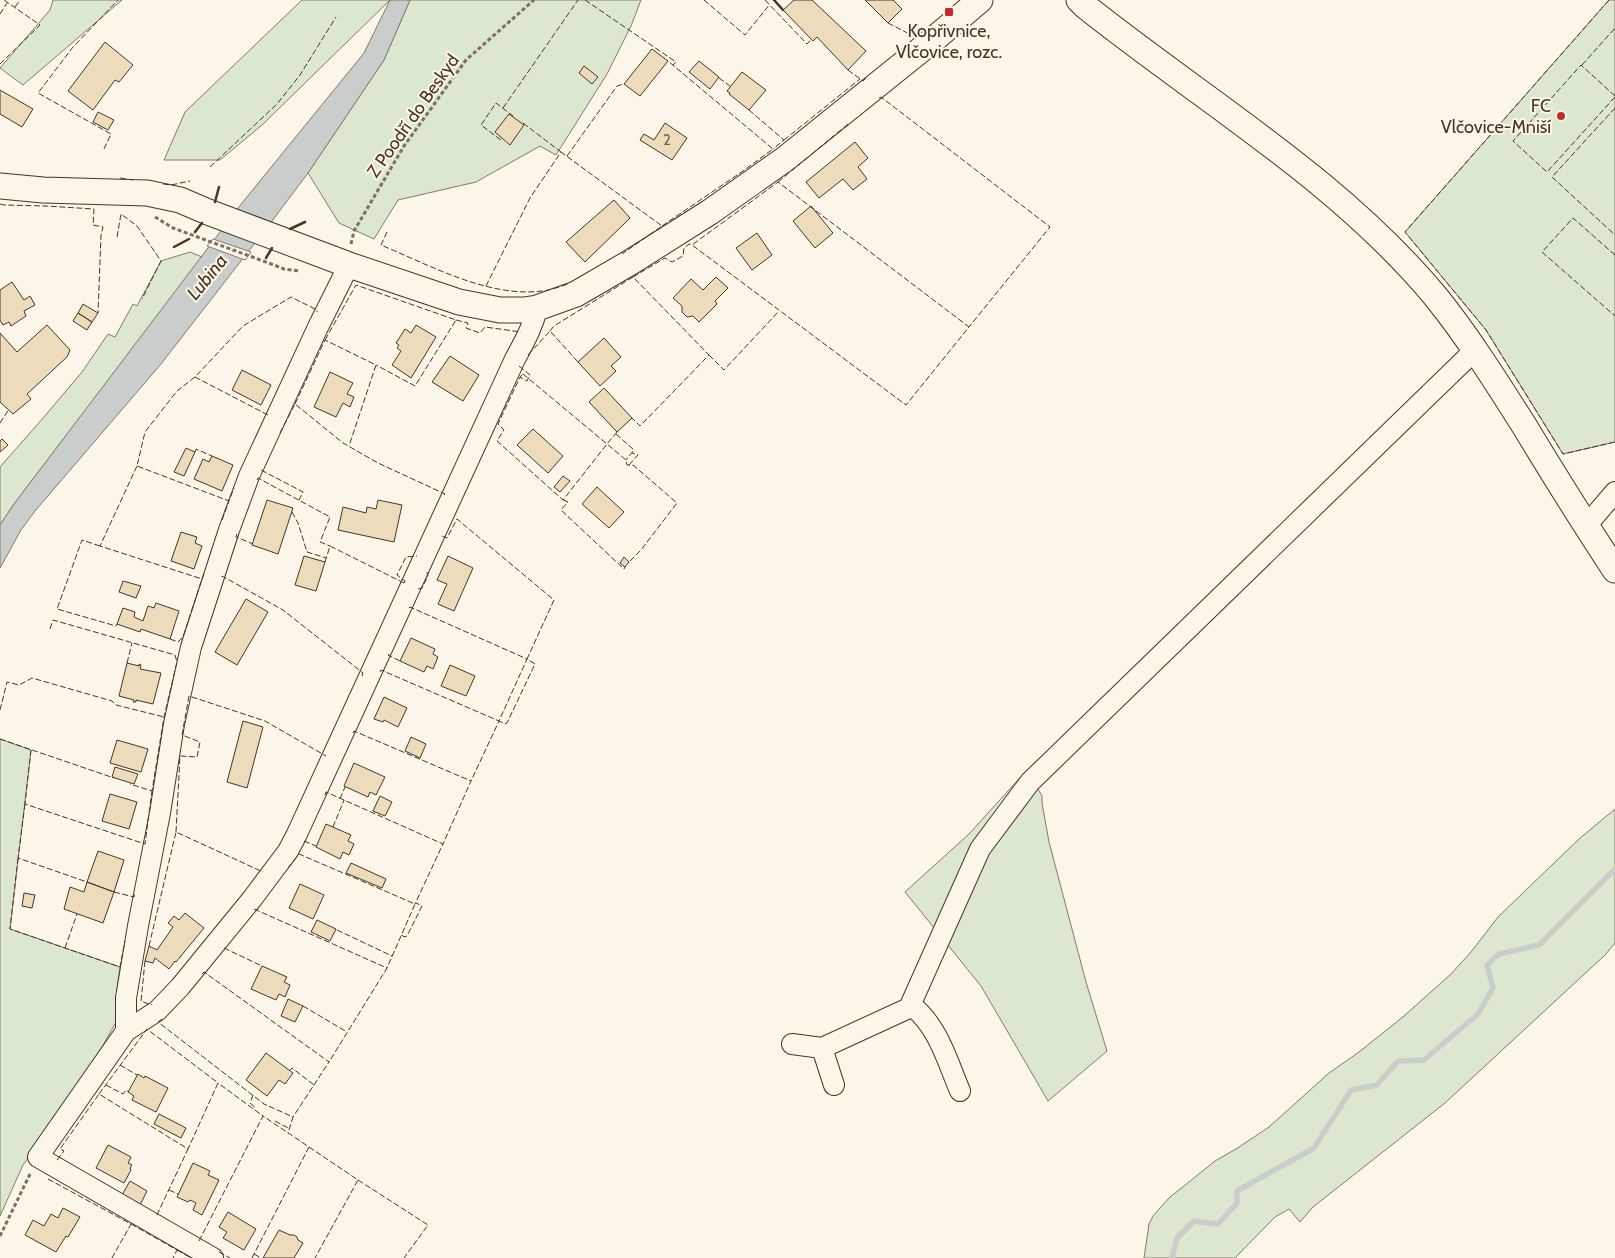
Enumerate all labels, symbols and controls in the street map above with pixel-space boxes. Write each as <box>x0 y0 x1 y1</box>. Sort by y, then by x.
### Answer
marker: Kopřivnice, Vlčovice, rozc. <box>943 6 955 18</box>
place label: Kopřivnice, Vlčovice, rozc. <box>896 20 1002 63</box>
street label: Z Poodří do Beskyd <box>362 50 464 182</box>
place label: FC Vlčovice-Mniší <box>1441 95 1551 138</box>
marker: FC Vlčovice-Mniší <box>1555 110 1567 122</box>
house number: 2 <box>663 131 671 149</box>
water label: Lubina <box>182 250 232 304</box>

